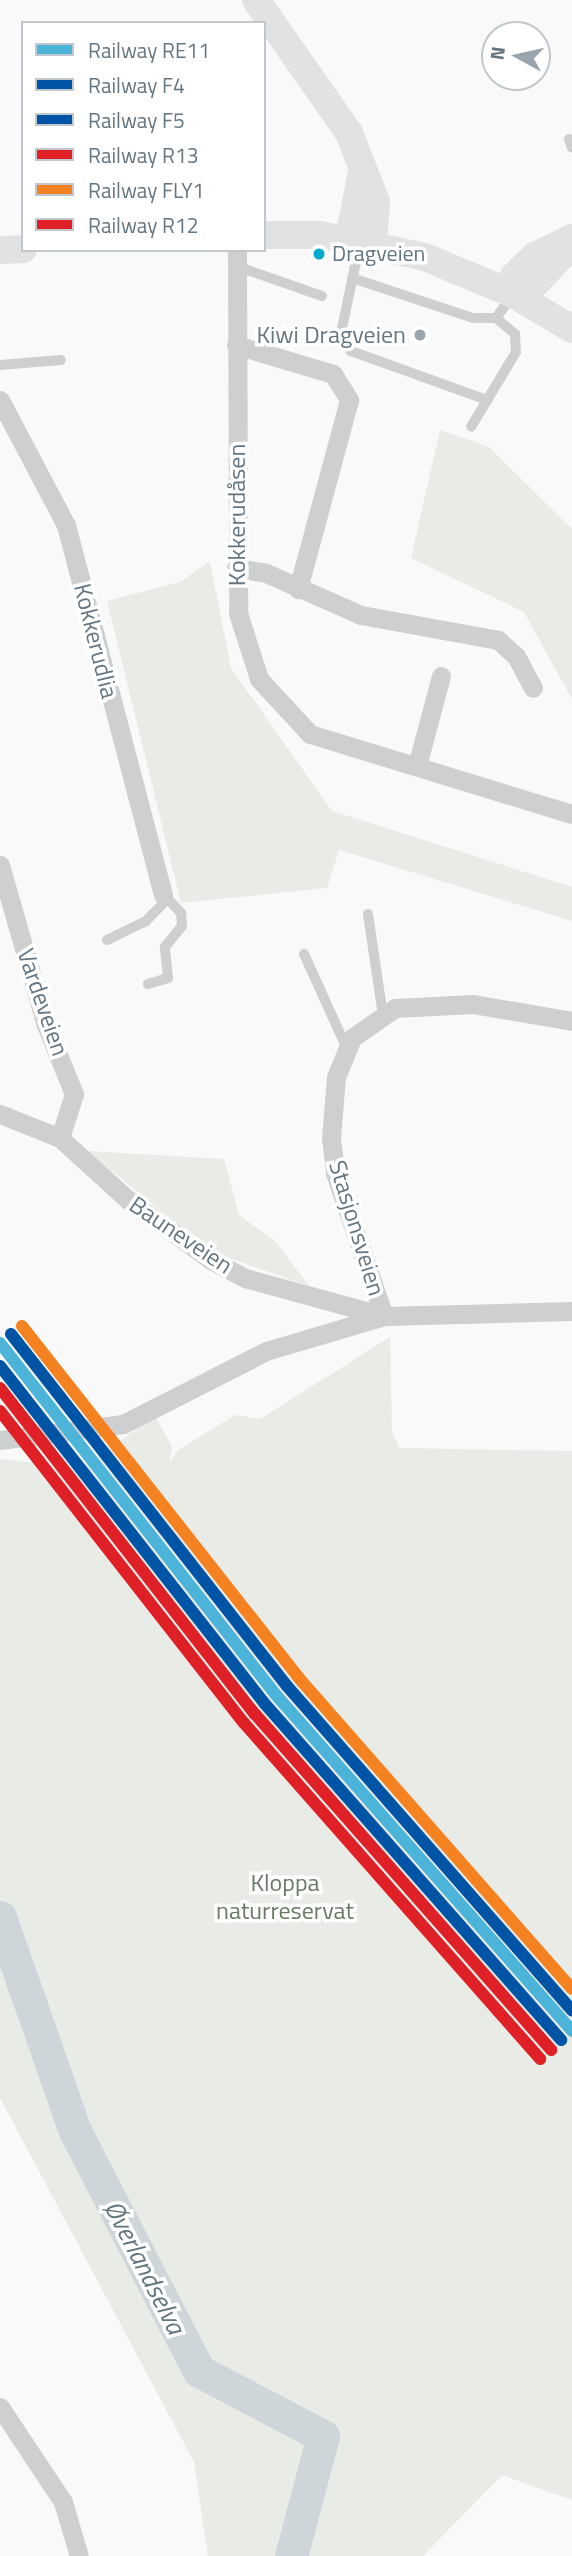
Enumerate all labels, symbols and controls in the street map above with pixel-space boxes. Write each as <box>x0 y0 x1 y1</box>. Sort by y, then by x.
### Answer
legend <box>21 21 266 252</box>
north arrow <box>481 21 551 91</box>
text: Railway RE11 <box>88 34 210 66</box>
text: N <box>481 45 512 62</box>
text: Railway F4 <box>88 69 185 101</box>
text: Railway F5 <box>88 104 185 136</box>
text: Railway R13 <box>88 139 198 171</box>
text: Railway FLY1 <box>88 174 204 206</box>
text: Railway R12 <box>88 209 198 241</box>
place label: Dragveien <box>332 241 425 267</box>
marker: Dragveien <box>312 247 326 261</box>
place label: Kiwi Dragveien <box>256 321 406 349</box>
marker: Kiwi Dragveien <box>412 327 428 343</box>
street label: Kokkerudåsen <box>223 444 251 586</box>
street label: Kokkerudlia <box>68 581 124 701</box>
street label: Vardeveien <box>11 945 75 1059</box>
street label: Stasjonsveien <box>323 1157 391 1299</box>
street label: Bauneveien <box>124 1190 238 1280</box>
park label: Kloppa naturreservat <box>216 1869 354 1925</box>
water label: Øverlandselva <box>98 2195 192 2339</box>

